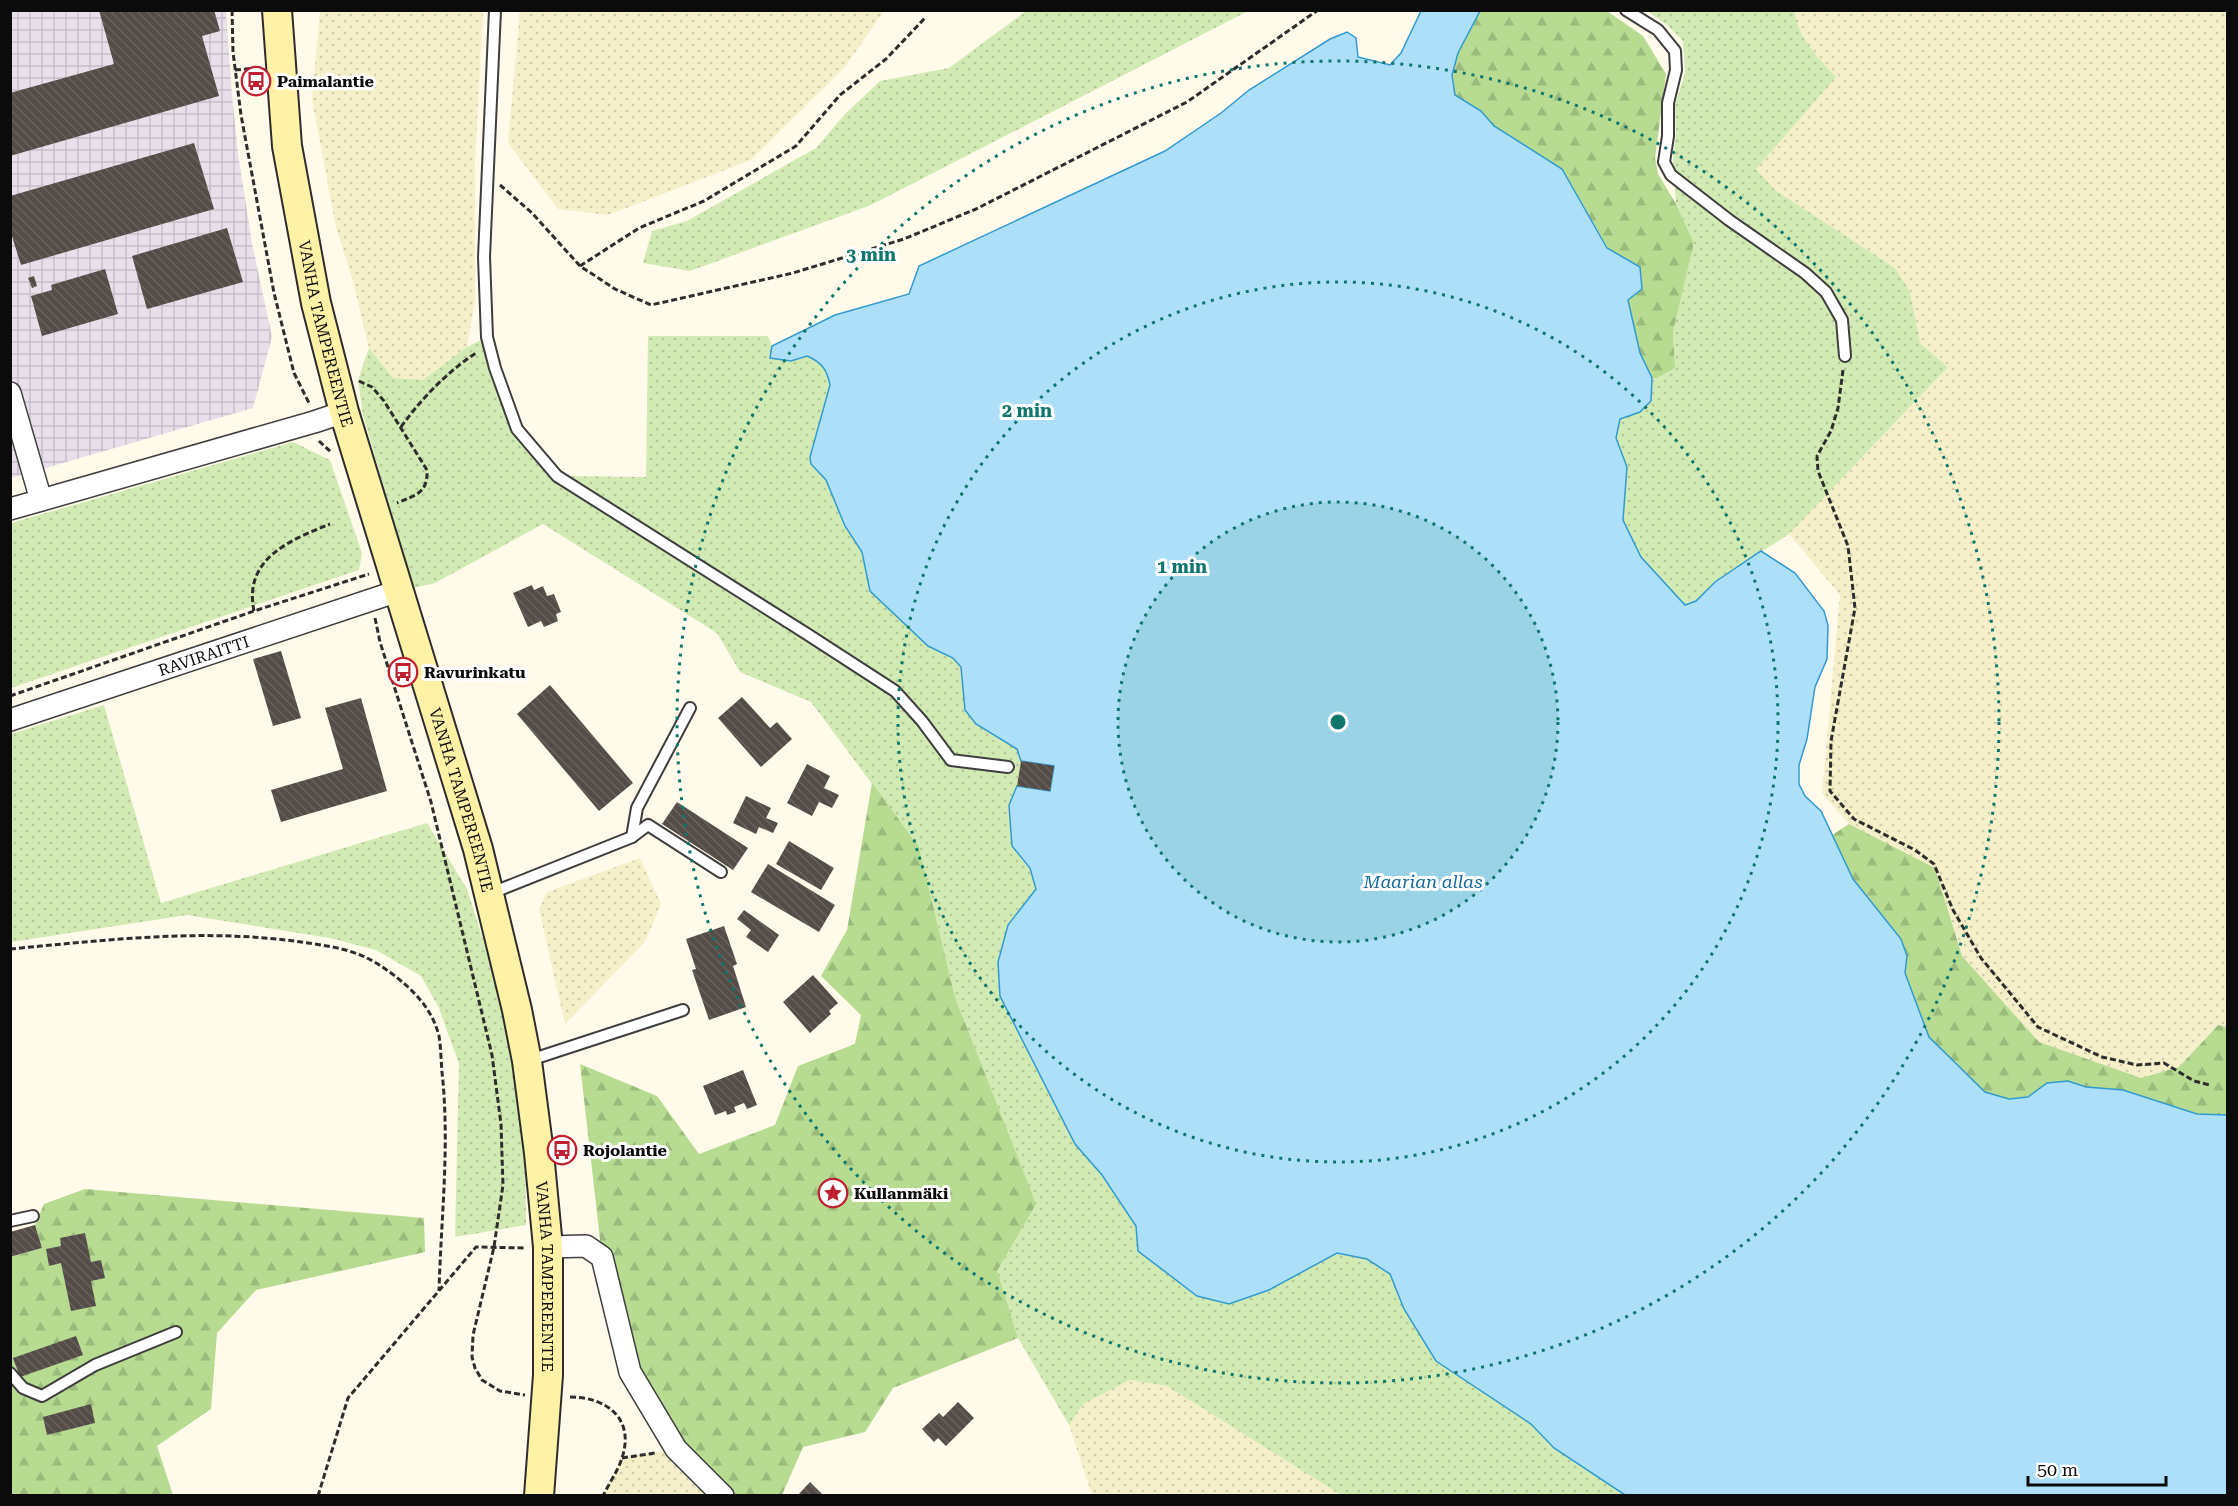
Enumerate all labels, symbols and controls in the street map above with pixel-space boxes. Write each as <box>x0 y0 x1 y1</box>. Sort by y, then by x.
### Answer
bus stop icon: Paimalantie <box>240 65 272 97</box>
place label: Paimalantie <box>277 72 374 91</box>
street label: VANHA TAMPEREENTIE <box>295 239 358 429</box>
text: 3 min <box>846 244 896 265</box>
text: 2 min <box>1002 400 1052 421</box>
text: 1 min <box>1157 556 1207 577</box>
street label: RAVIRAITTI <box>156 632 252 680</box>
bus stop icon: Ravurinkatu <box>387 656 419 688</box>
place label: Ravurinkatu <box>424 663 526 682</box>
street label: VANHA TAMPEREENTIE <box>426 705 498 894</box>
centre of rings <box>1328 712 1348 732</box>
water label: Maarian allas <box>1362 871 1483 892</box>
bus stop icon: Rojolantie <box>546 1134 578 1166</box>
place label: Rojolantie <box>583 1141 667 1160</box>
place icon: Kullanmäki <box>817 1177 849 1209</box>
street label: VANHA TAMPEREENTIE <box>532 1180 558 1372</box>
place label: Kullanmäki <box>854 1184 949 1203</box>
scale bar <box>2028 1449 2166 1487</box>
text: 50 m <box>2037 1459 2078 1480</box>

